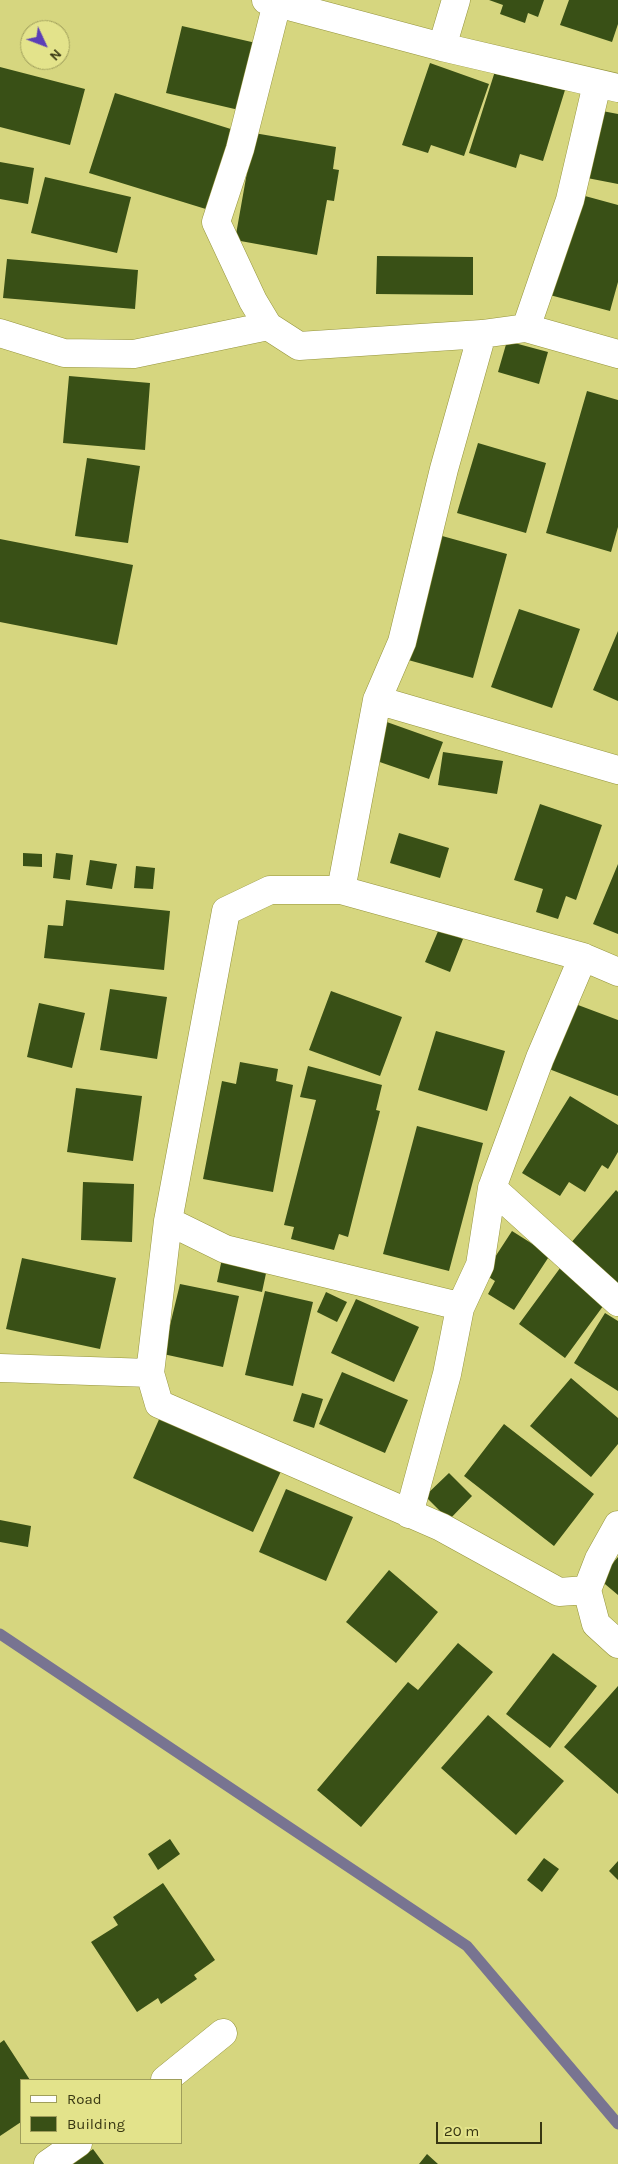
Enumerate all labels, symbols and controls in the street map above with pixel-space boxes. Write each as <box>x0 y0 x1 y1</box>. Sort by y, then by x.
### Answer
north arrow <box>20 20 70 70</box>
text: N <box>46 45 65 64</box>
legend <box>20 2079 182 2144</box>
text: Road <box>67 2090 102 2108</box>
scale bar <box>438 2112 544 2144</box>
text: Building <box>67 2115 125 2133</box>
text: 20 m <box>444 2122 479 2140</box>

